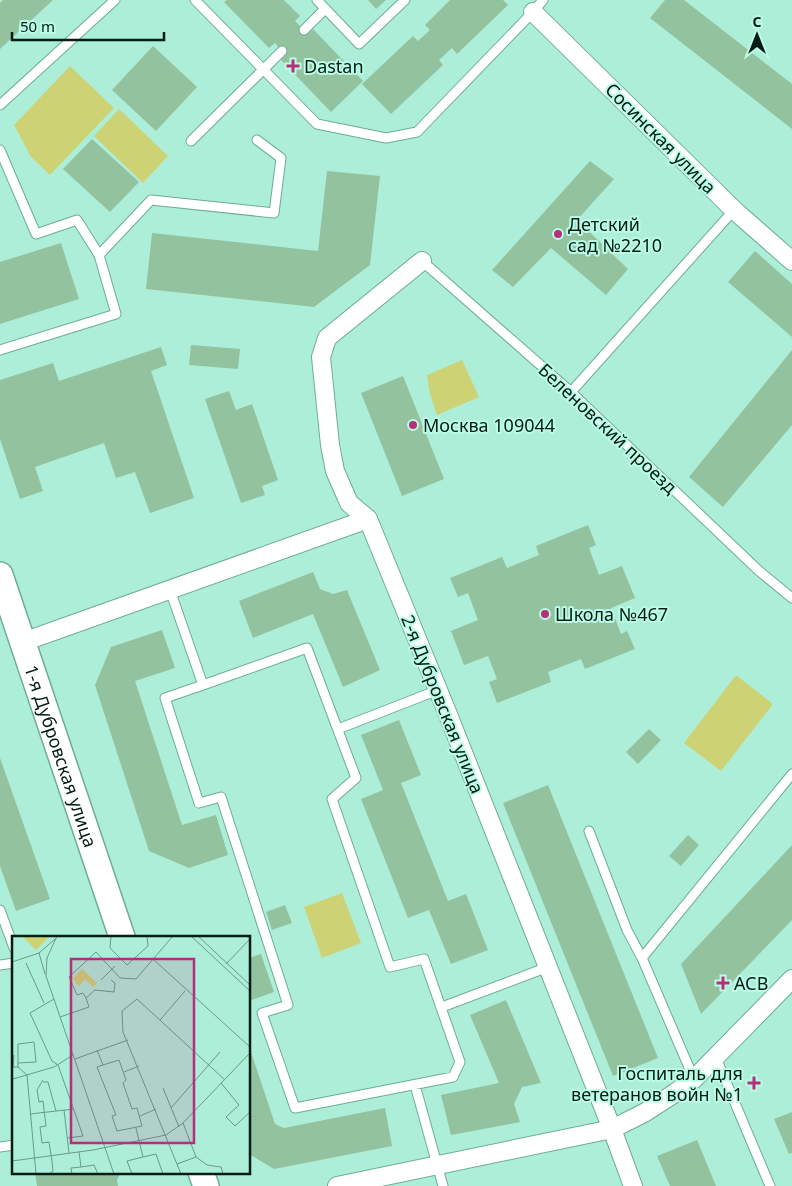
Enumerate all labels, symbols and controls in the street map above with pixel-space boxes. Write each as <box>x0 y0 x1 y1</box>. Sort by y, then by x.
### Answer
scale bar <box>12 10 165 42</box>
north arrow <box>732 10 782 60</box>
text: С <box>752 12 762 31</box>
text: 50 m <box>20 16 55 36</box>
place label: Dastan <box>304 54 364 78</box>
marker: Dastan <box>286 59 300 73</box>
street label: Сосинская улица <box>600 77 722 199</box>
place label: Детский сад №2210 <box>568 212 662 257</box>
marker: Детский сад №2210 <box>552 228 564 240</box>
street label: Беленовский проезд <box>534 358 682 499</box>
place label: Москва 109044 <box>423 413 555 437</box>
marker: Москва 109044 <box>407 419 419 431</box>
place label: Школа №467 <box>555 602 668 626</box>
marker: Школа №467 <box>539 608 551 620</box>
street label: 2-я Дубровская улица <box>396 611 490 797</box>
street label: 1-я Дубровская улица <box>19 662 103 850</box>
inset map <box>12 936 250 1174</box>
place label: АСВ <box>734 971 768 995</box>
marker: АСВ <box>716 976 730 990</box>
place label: Госпиталь для ветеранов войн №1 <box>571 1061 743 1106</box>
marker: Госпиталь для ветеранов войн №1 <box>747 1076 761 1090</box>

